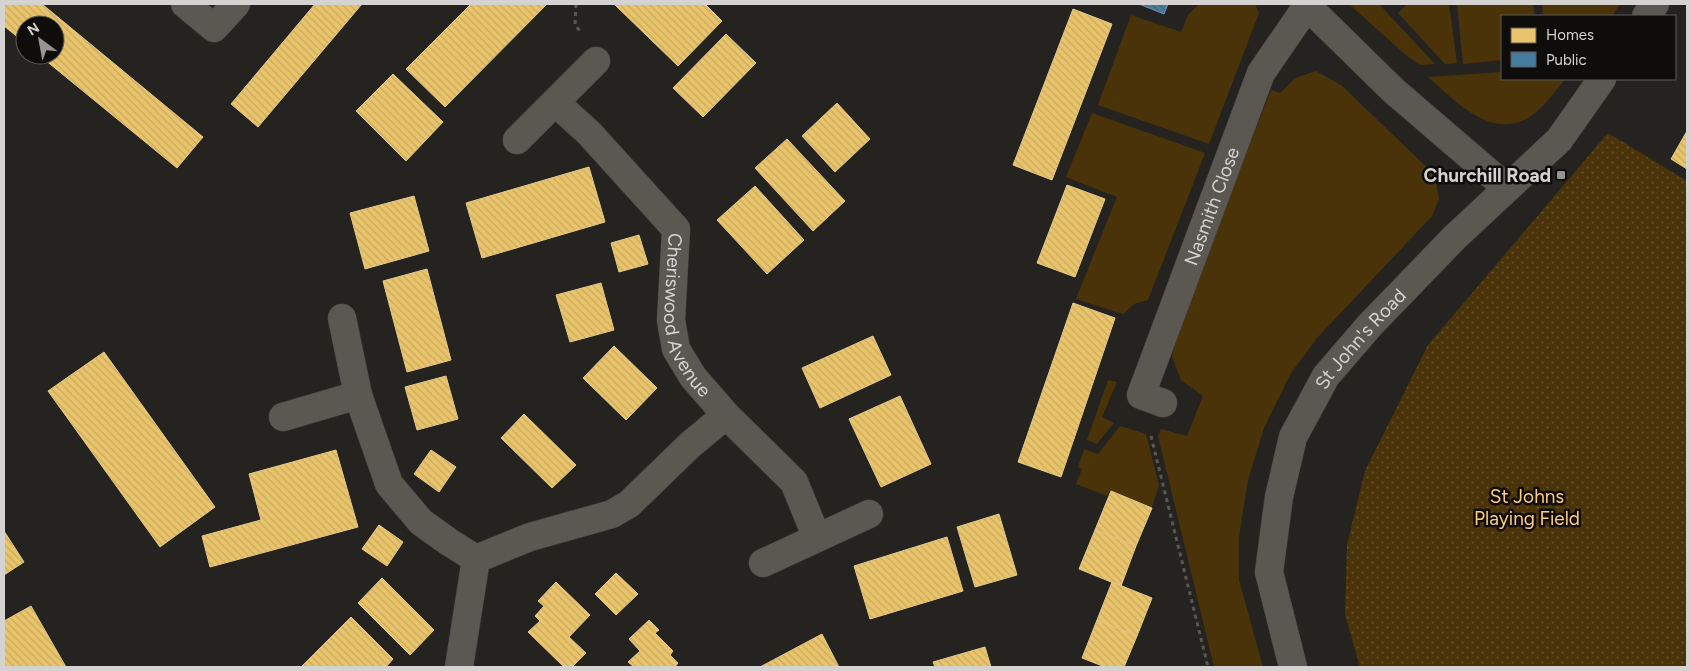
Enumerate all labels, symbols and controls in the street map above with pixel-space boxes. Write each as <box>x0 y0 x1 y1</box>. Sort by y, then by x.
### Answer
north arrow <box>15 15 65 65</box>
legend <box>1501 15 1676 80</box>
text: N <box>24 19 42 39</box>
text: Homes <box>1546 26 1594 44</box>
text: Public <box>1546 51 1587 69</box>
street label: Nasmith Close <box>1179 144 1244 268</box>
place label: Churchill Road <box>1424 164 1551 187</box>
marker: Churchill Road <box>1555 169 1567 181</box>
street label: Cheriswood Avenue <box>659 233 716 401</box>
street label: St John's Road <box>1310 284 1411 393</box>
park label: St Johns Playing Field <box>1474 485 1580 530</box>

